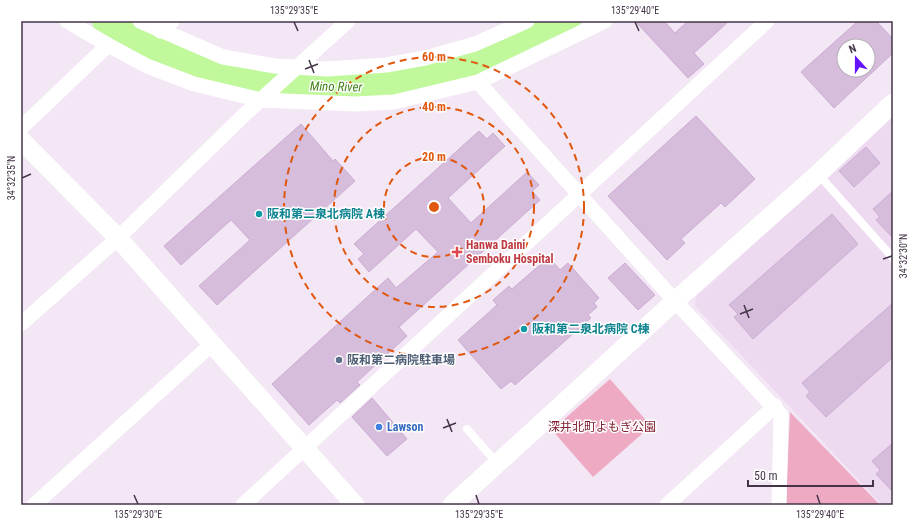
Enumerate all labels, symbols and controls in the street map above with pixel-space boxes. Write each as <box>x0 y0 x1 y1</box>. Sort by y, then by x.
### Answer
text: 135°29'35"E <box>270 5 318 16</box>
text: 135°29'40"E <box>611 5 659 16</box>
north arrow <box>836 38 876 78</box>
text: N <box>847 42 858 56</box>
text: 60 m <box>422 50 446 64</box>
water label: Mino River <box>310 79 364 94</box>
text: 40 m <box>422 100 446 114</box>
text: 20 m <box>422 150 446 164</box>
text: 34°32'35"N <box>6 156 17 200</box>
centre of rings <box>427 200 441 214</box>
place label: 阪和第二泉北病院 A棟 <box>267 207 385 221</box>
marker: 阪和第二泉北病院 A棟 <box>254 209 264 219</box>
text: 34°32'30"N <box>898 234 909 278</box>
place label: Hanwa Daini Semboku Hospital <box>466 238 554 266</box>
marker: Hanwa Daini Semboku Hospital <box>451 246 463 258</box>
place label: 阪和第二泉北病院 C棟 <box>532 322 650 336</box>
marker: 阪和第二泉北病院 C棟 <box>519 324 529 334</box>
place label: 阪和第二病院駐車場 <box>347 353 455 367</box>
marker: 阪和第二病院駐車場 <box>334 355 344 365</box>
place label: Lawson <box>387 420 423 434</box>
park label: 深井北町よもぎ公園 <box>548 420 656 434</box>
marker: Lawson <box>374 422 384 432</box>
scale bar <box>748 462 873 488</box>
text: 50 m <box>754 469 778 483</box>
text: 135°29'30"E <box>114 509 162 520</box>
text: 135°29'35"E <box>455 509 503 520</box>
text: 135°29'40"E <box>796 509 844 520</box>

